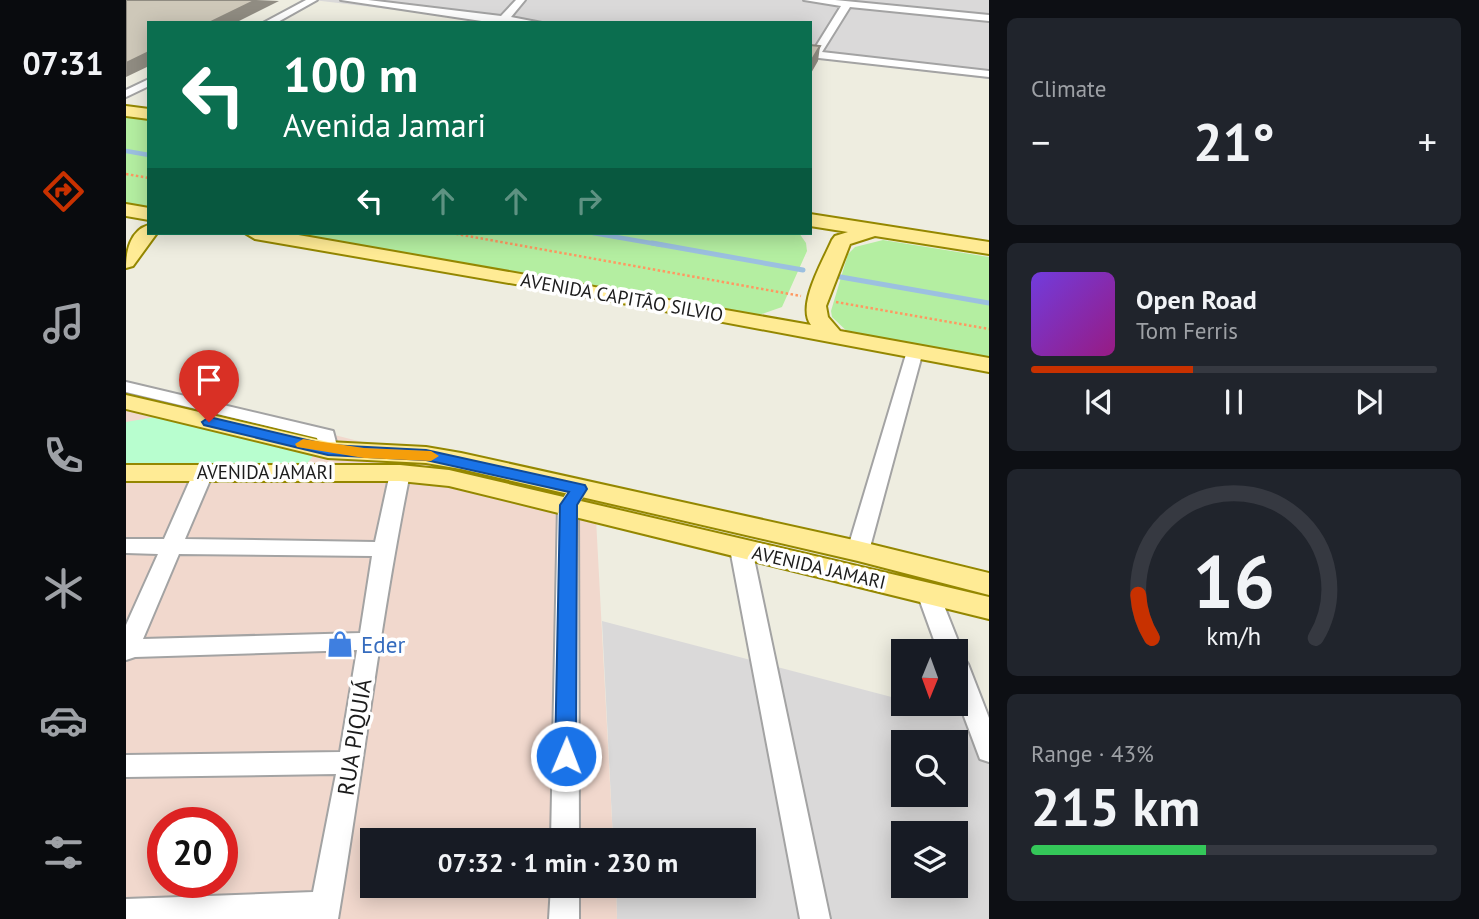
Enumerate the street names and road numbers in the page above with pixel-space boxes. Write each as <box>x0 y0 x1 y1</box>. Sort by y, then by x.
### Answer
street label: AVENIDA CAPITÃO SILVIO <box>519 267 725 327</box>
street label: AVENIDA JAMARI <box>197 460 333 484</box>
street label: AVENIDA JAMARI <box>750 540 888 594</box>
street label: RUA PIQUIÁ <box>330 676 378 797</box>

